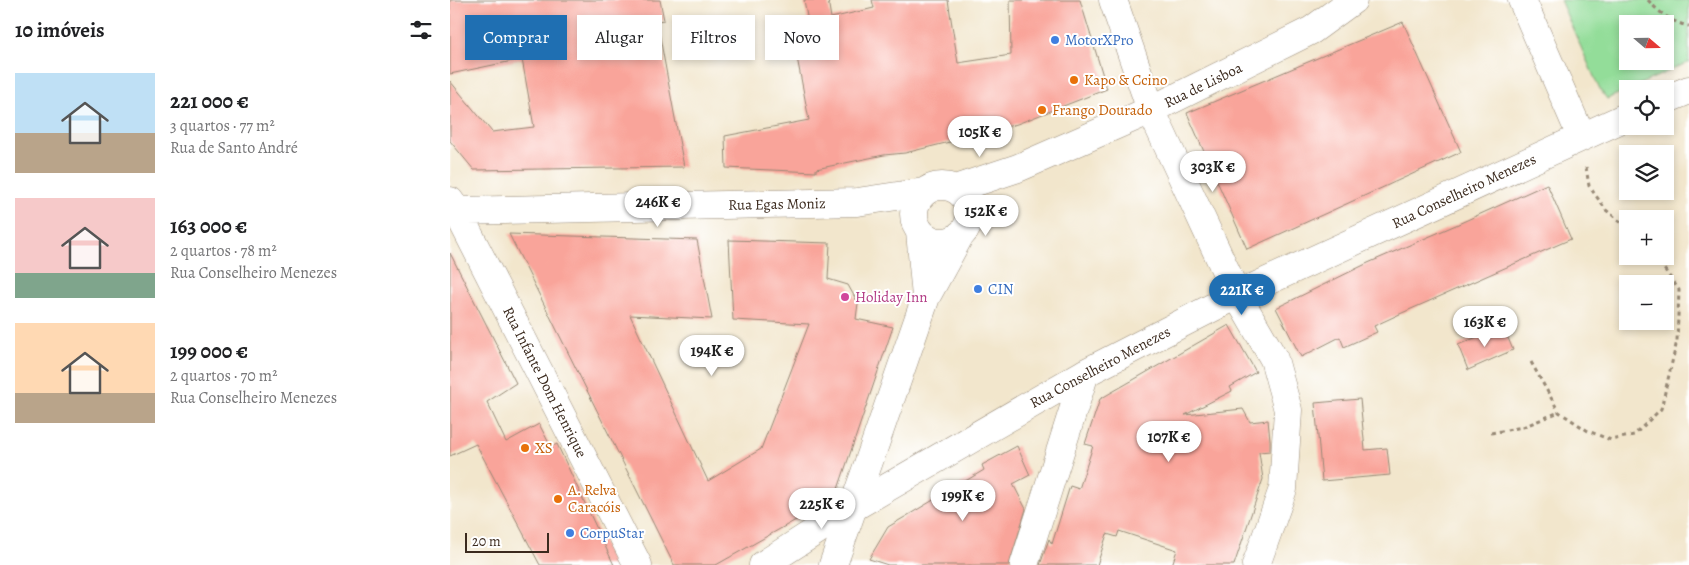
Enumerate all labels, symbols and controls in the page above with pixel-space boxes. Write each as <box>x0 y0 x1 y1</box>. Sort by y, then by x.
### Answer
chip: Comprar <box>465 15 567 60</box>
chip: Alugar <box>577 15 662 60</box>
chip: Filtros <box>672 15 755 60</box>
chip: Novo <box>765 15 839 60</box>
north arrow <box>1619 15 1674 70</box>
map controls <box>1619 15 1674 330</box>
text: 10 imóveis <box>15 16 105 44</box>
icon: filters <box>407 16 435 44</box>
place label: MotorXPro <box>1065 30 1133 50</box>
marker: MotorXPro <box>1049 34 1061 46</box>
street label: Rua de Lisboa <box>1161 57 1245 113</box>
place label: Kapo & Ccino <box>1084 70 1167 90</box>
marker: Kapo & Ccino <box>1068 74 1080 86</box>
button: locate <box>1619 80 1674 135</box>
text: 221 000 € <box>170 87 249 115</box>
icon: home <box>55 93 115 153</box>
place label: Frango Dourado <box>1052 100 1152 120</box>
marker: Frango Dourado <box>1036 104 1048 116</box>
text: 3 quartos · 77 m² <box>170 115 275 137</box>
pin: 105K € <box>939 116 1021 158</box>
text: 105K € <box>958 121 1002 143</box>
text: Rua de Santo André <box>170 137 298 159</box>
button: layers <box>1619 145 1674 200</box>
street label: Rua Conselheiro Menezes <box>1389 149 1539 233</box>
pin: 303K € <box>1172 150 1254 193</box>
text: 303K € <box>1191 156 1235 178</box>
pin: 246K € <box>617 186 699 228</box>
text: 246K € <box>635 191 681 213</box>
street label: Rua Egas Moniz <box>728 193 826 215</box>
pin: 152K € <box>945 194 1027 237</box>
text: 152K € <box>965 200 1007 222</box>
button: + <box>1619 210 1674 265</box>
text: 163 000 € <box>170 212 247 240</box>
icon: home <box>55 218 115 278</box>
text: 2 quartos · 78 m² <box>170 240 277 262</box>
text: Rua Conselheiro Menezes <box>170 262 337 284</box>
pin: 221K € <box>1201 274 1283 316</box>
button: − <box>1619 275 1674 330</box>
place label: CIN <box>988 279 1014 299</box>
text: 221K € <box>1220 279 1264 301</box>
marker: CIN <box>972 283 984 295</box>
place label: Holiday Inn <box>855 287 928 307</box>
marker: Holiday Inn <box>839 291 851 303</box>
street label: Rua Infante Dom Henrique <box>498 303 592 461</box>
pin: 163K € <box>1444 306 1526 348</box>
text: 163K € <box>1464 311 1506 333</box>
street label: Rua Conselheiro Menezes <box>1026 321 1174 413</box>
pin: 194K € <box>671 334 753 377</box>
text: 199 000 € <box>170 337 248 365</box>
text: 194K € <box>690 340 734 362</box>
icon: home <box>55 343 115 403</box>
text: 2 quartos · 70 m² <box>170 365 277 387</box>
text: Rua Conselheiro Menezes <box>170 387 337 409</box>
pin: 107K € <box>1128 420 1210 463</box>
text: 107K € <box>1147 426 1191 448</box>
place label: XS <box>535 438 553 458</box>
marker: XS <box>519 442 531 454</box>
place label: A. Relva Caracóis <box>567 480 621 517</box>
pin: 199K € <box>922 480 1004 522</box>
text: 199K € <box>941 485 985 507</box>
pin: 225K € <box>781 488 863 530</box>
marker: A. Relva Caracóis <box>552 493 564 505</box>
text: 225K € <box>800 493 844 515</box>
place label: CorpuStar <box>580 523 644 543</box>
marker: CorpuStar <box>564 527 576 539</box>
scale bar <box>465 530 549 553</box>
text: 20 m <box>472 532 501 551</box>

